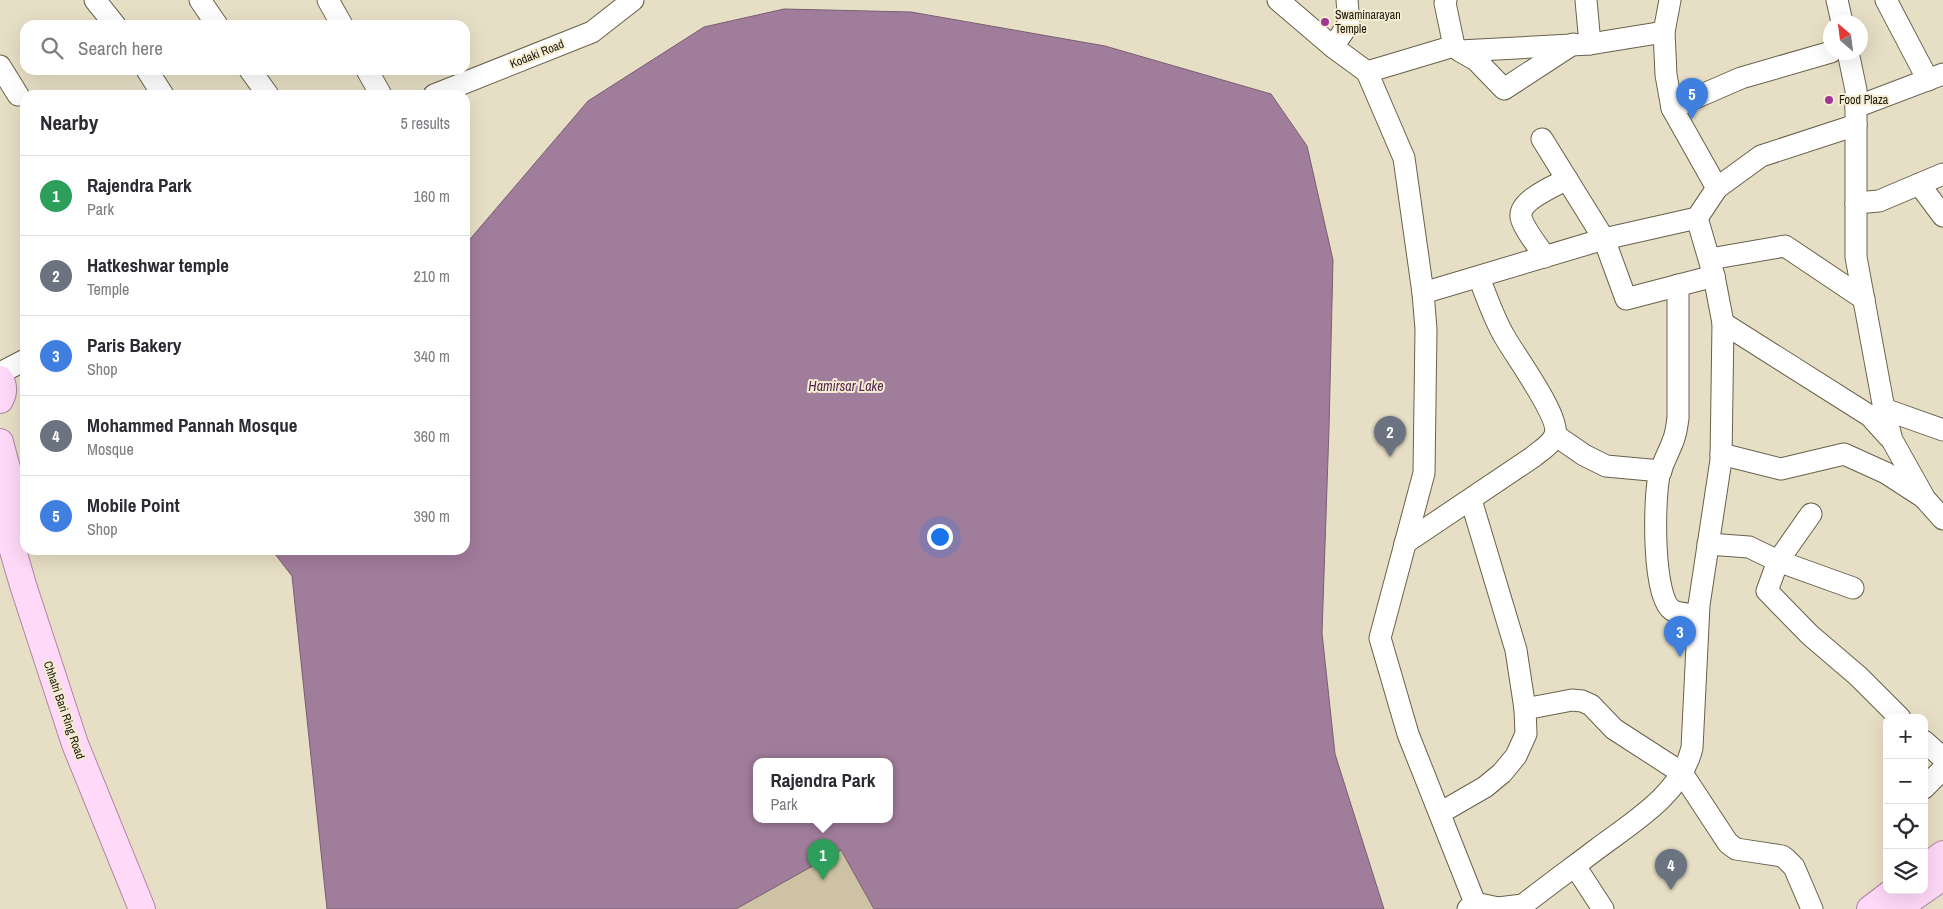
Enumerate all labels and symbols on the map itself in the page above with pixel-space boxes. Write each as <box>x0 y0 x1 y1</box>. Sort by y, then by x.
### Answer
place label: Swaminarayan Temple <box>1335 7 1401 37</box>
north arrow <box>1823 15 1868 60</box>
marker: Swaminarayan Temple <box>1319 16 1331 28</box>
street label: Kodaki Road <box>508 36 566 72</box>
pin: 5 <box>1676 78 1708 119</box>
place label: Food Plaza <box>1839 92 1889 108</box>
marker: Food Plaza <box>1823 94 1835 106</box>
water label: Hamirsar Lake <box>808 377 884 395</box>
pin: 2 <box>1374 416 1406 457</box>
your location <box>927 524 953 550</box>
pin: 3 <box>1664 616 1696 657</box>
street label: Chhatri Bari Ring Road <box>40 659 88 761</box>
pin: 1 <box>807 839 839 880</box>
pin: 4 <box>1655 849 1687 890</box>

